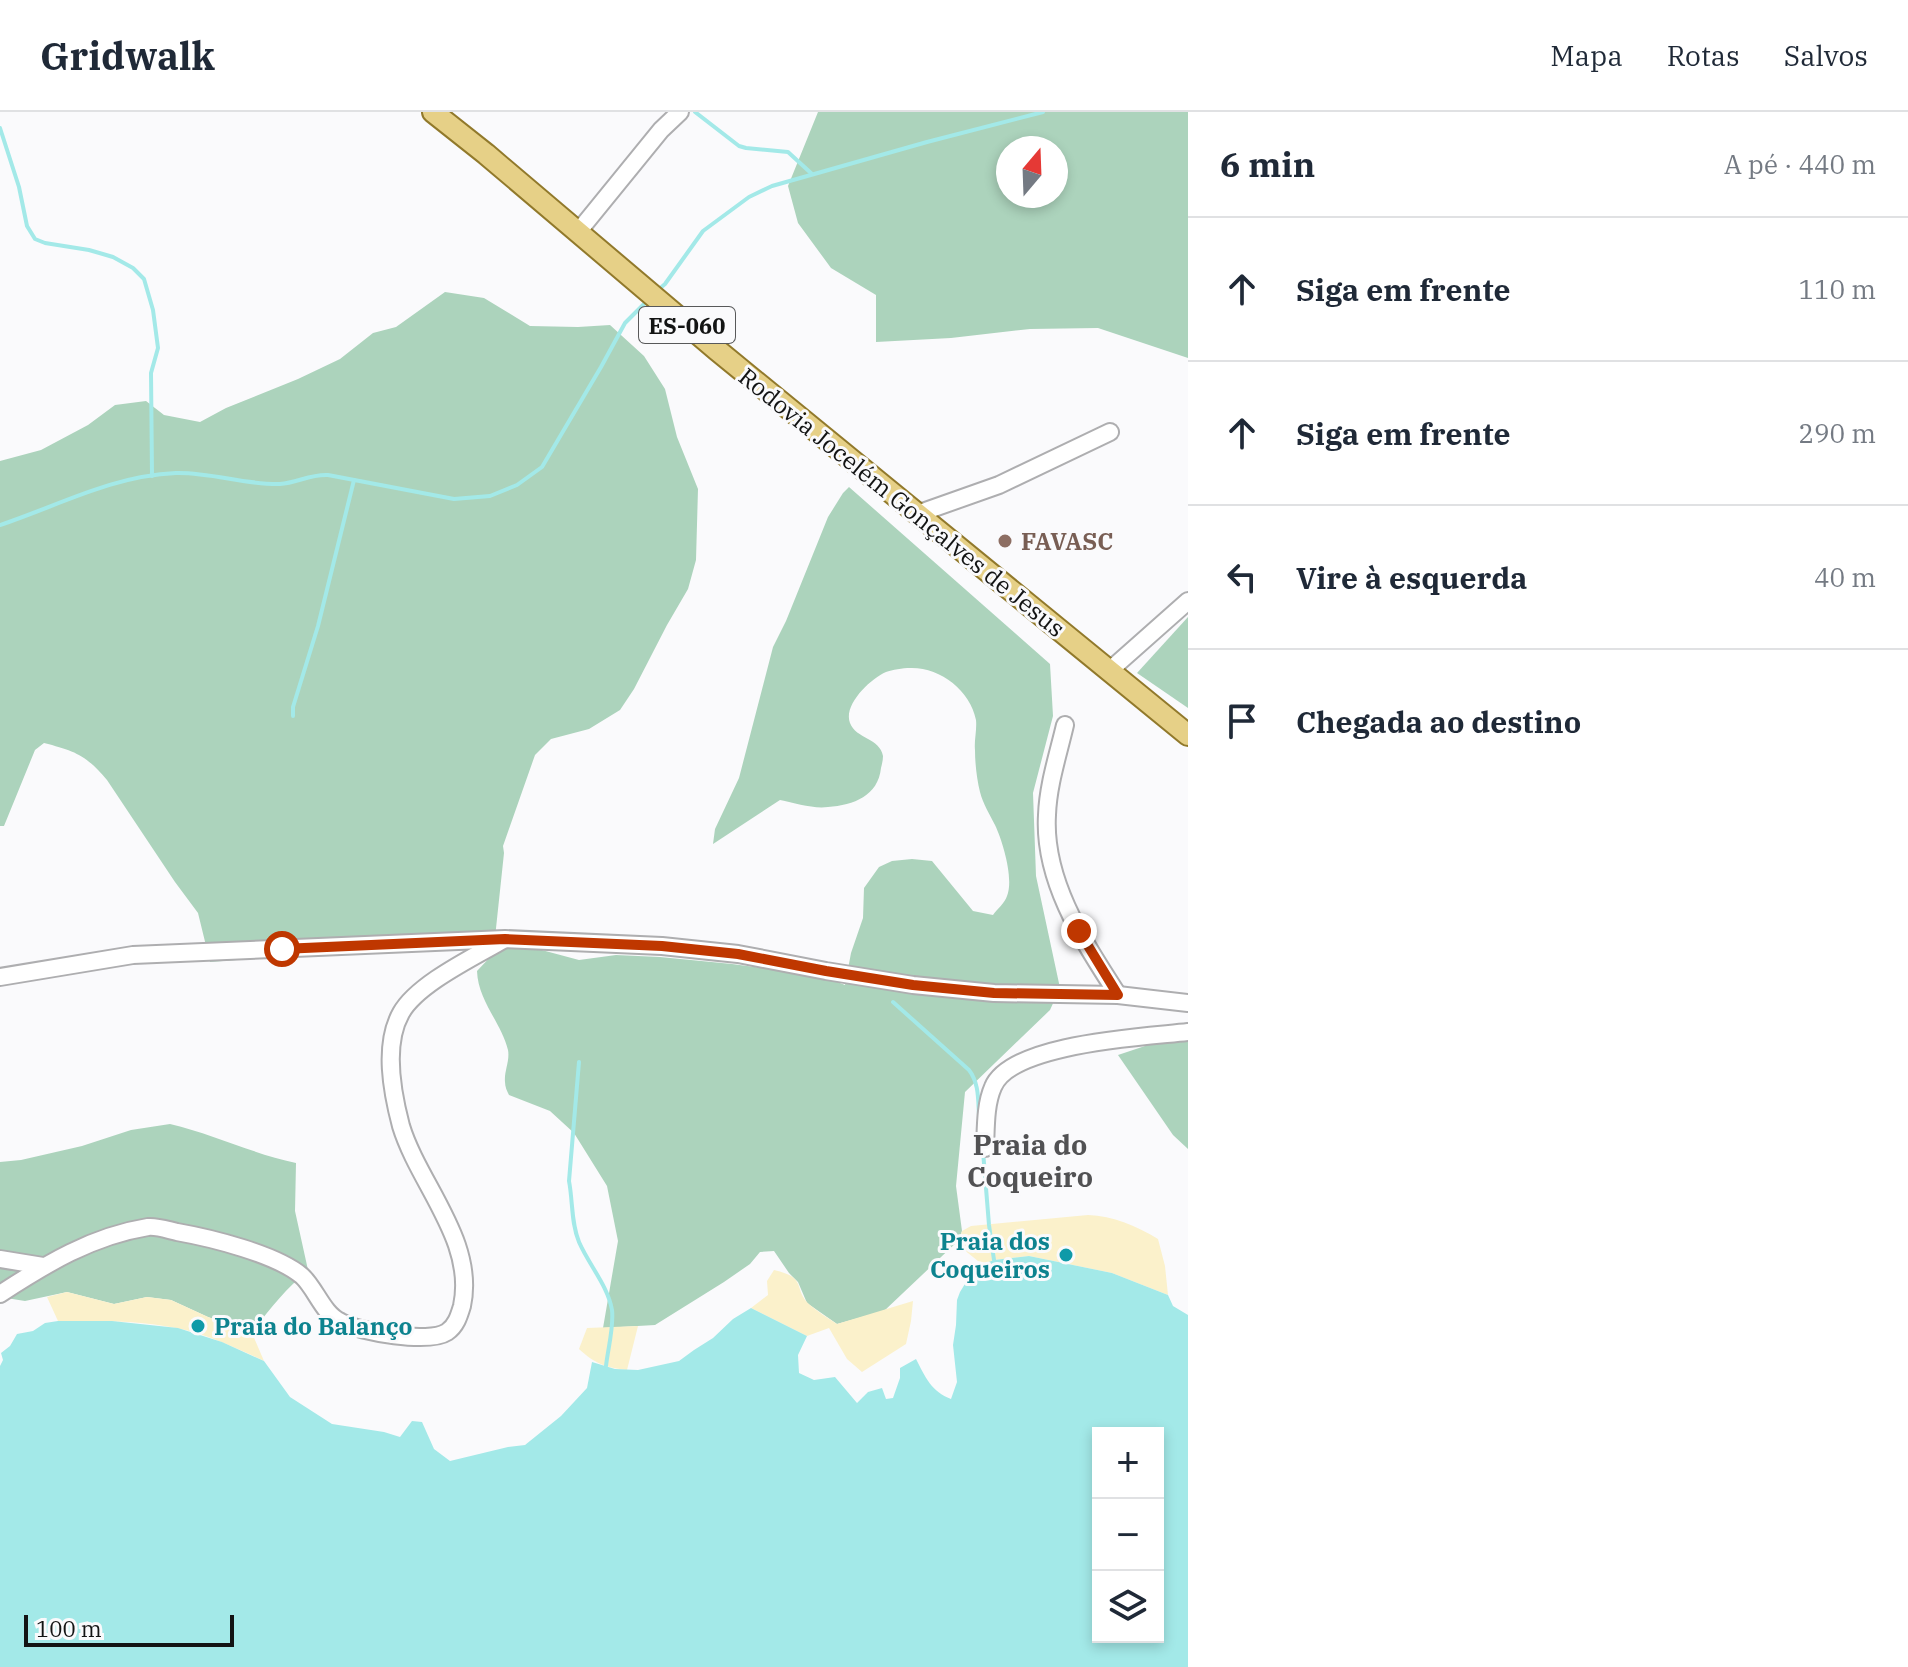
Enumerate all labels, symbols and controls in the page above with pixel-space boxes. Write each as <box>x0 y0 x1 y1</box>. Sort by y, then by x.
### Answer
text: Gridwalk <box>40 31 215 80</box>
text: Mapa <box>1550 37 1623 74</box>
text: Rotas <box>1667 37 1740 74</box>
text: Salvos <box>1784 37 1868 74</box>
north arrow <box>996 136 1068 208</box>
text: 6 min <box>1220 142 1315 186</box>
text: A pé · 440 m <box>1724 147 1876 181</box>
icon: ahead <box>1220 267 1264 311</box>
text: Siga em frente <box>1296 270 1511 309</box>
text: 110 m <box>1798 272 1876 306</box>
road number: ES-060 <box>639 307 735 343</box>
street label: Rodovia Jocelém Gonçalves de Jesus <box>732 360 1072 644</box>
icon: ahead <box>1220 411 1264 455</box>
text: Siga em frente <box>1296 414 1511 453</box>
text: 290 m <box>1798 416 1876 450</box>
place label: FAVASC <box>1021 525 1113 557</box>
marker: FAVASC <box>996 532 1014 550</box>
icon: left <box>1220 555 1264 599</box>
text: Vire à esquerda <box>1296 558 1527 597</box>
text: 40 m <box>1814 560 1876 594</box>
icon: arrive <box>1220 699 1264 743</box>
text: Chegada ao destino <box>1296 702 1581 741</box>
route end <box>1061 913 1097 949</box>
route start <box>264 931 300 967</box>
district label: Praia do Coqueiro <box>967 1126 1093 1195</box>
place label: Praia dos Coqueiros <box>930 1225 1050 1285</box>
marker: Praia dos Coqueiros <box>1057 1246 1075 1264</box>
place label: Praia do Balanço <box>214 1310 412 1342</box>
marker: Praia do Balanço <box>189 1317 207 1335</box>
map controls <box>1092 1427 1164 1643</box>
button: + <box>1092 1427 1164 1499</box>
button: − <box>1092 1499 1164 1571</box>
button: layers <box>1092 1571 1164 1643</box>
scale bar <box>24 1611 234 1647</box>
text: 100 m <box>36 1614 102 1643</box>

